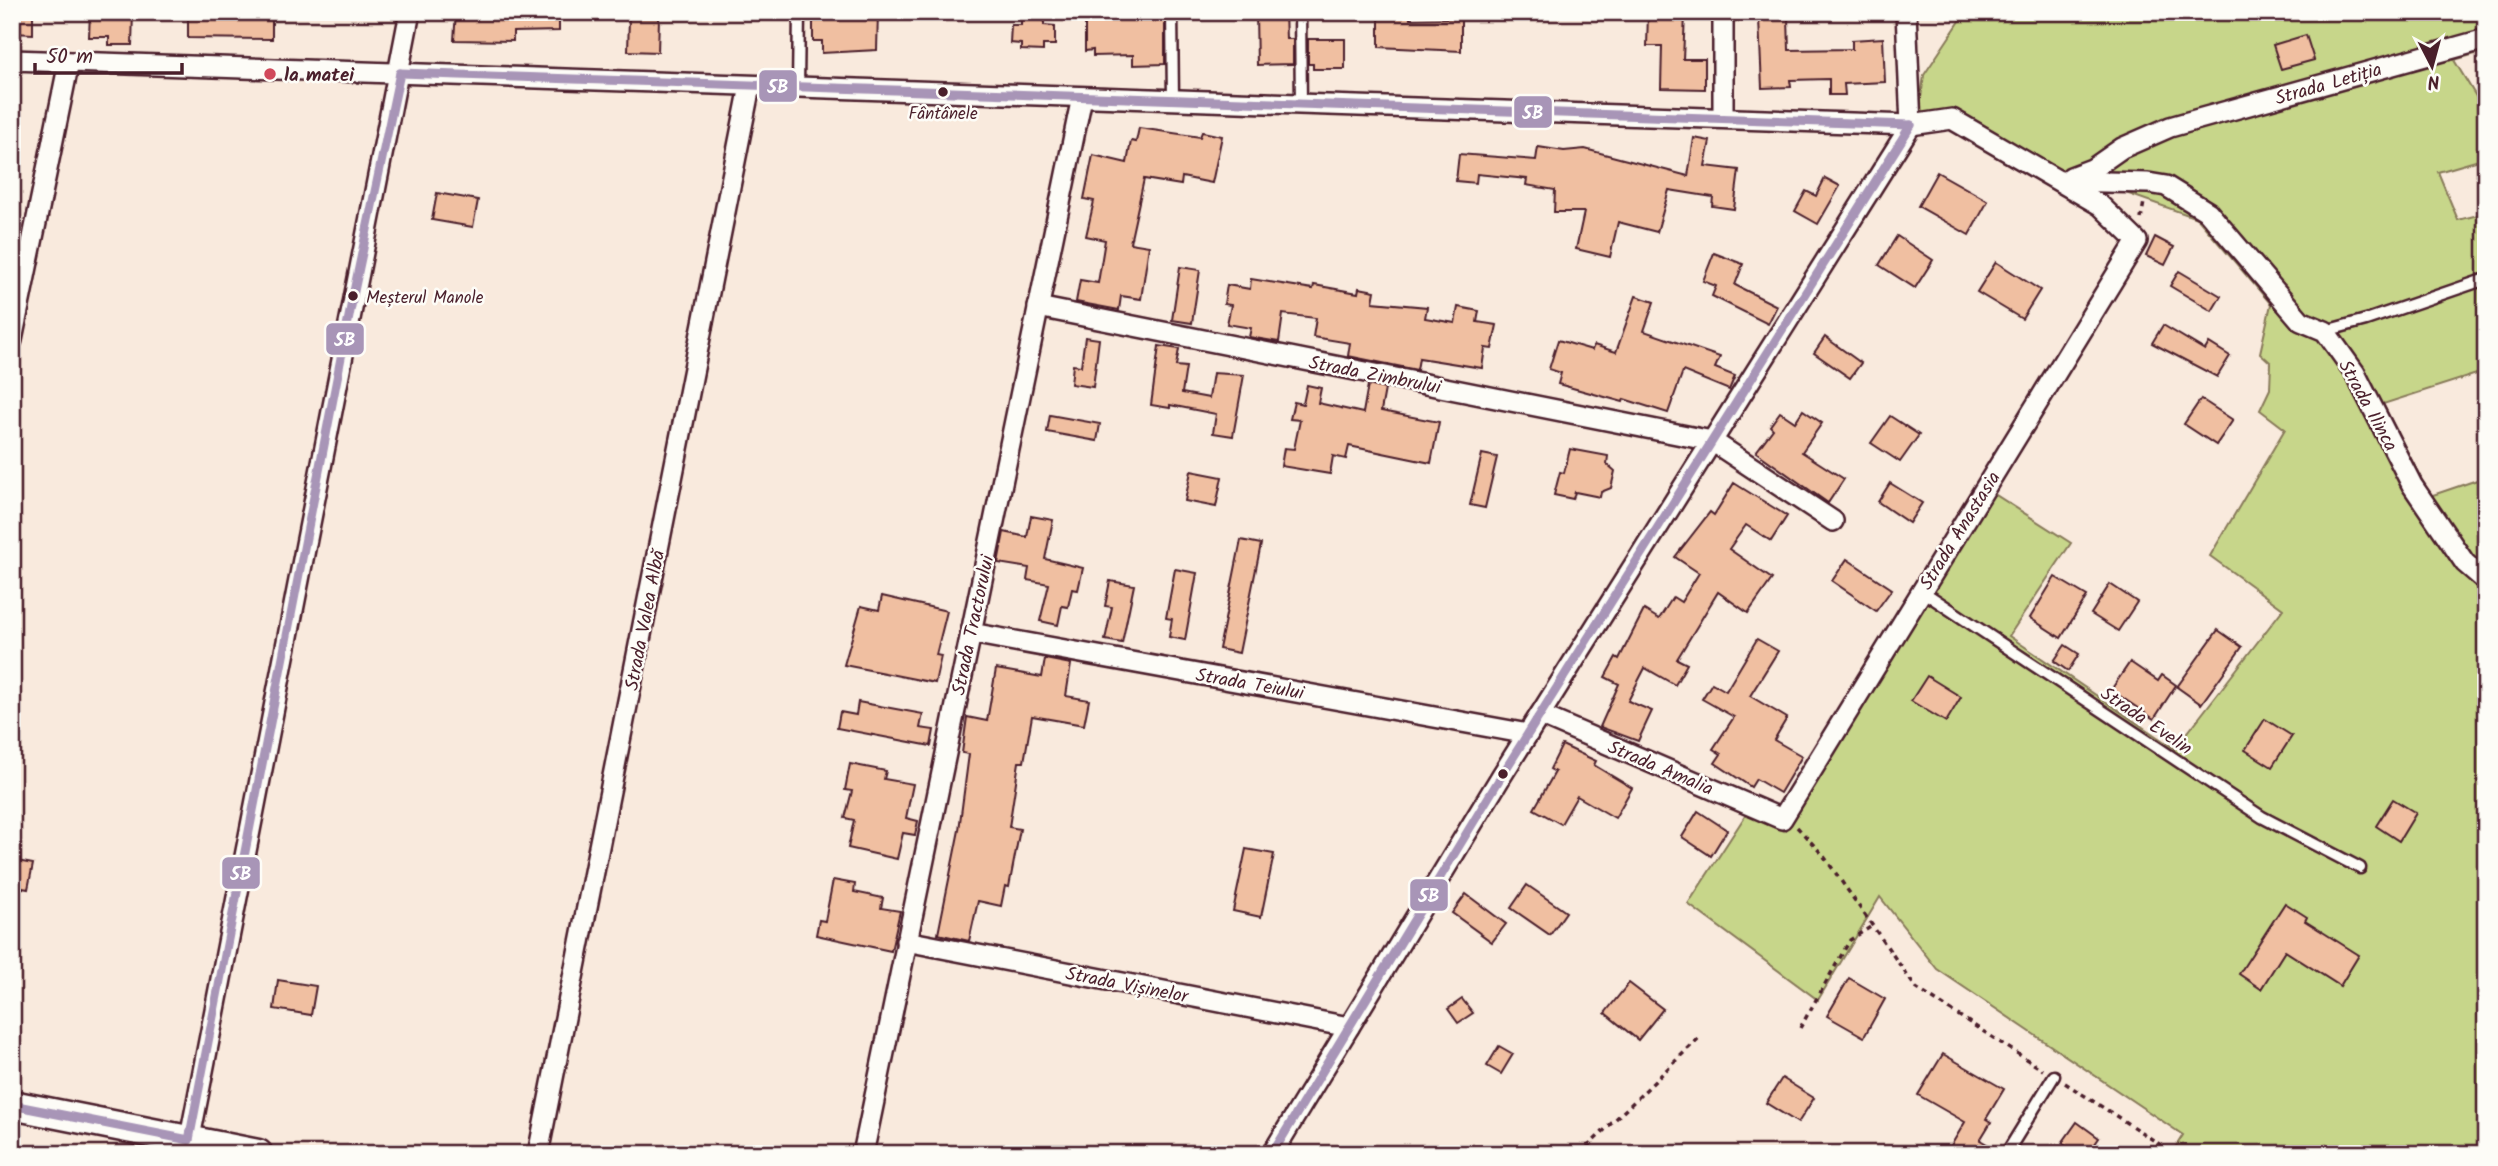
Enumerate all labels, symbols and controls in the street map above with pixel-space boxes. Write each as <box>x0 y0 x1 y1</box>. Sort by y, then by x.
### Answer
scale bar <box>35 32 182 76</box>
north arrow <box>2396 32 2466 102</box>
text: 50 m <box>46 41 93 74</box>
street label: Strada Letiția <box>2272 55 2385 114</box>
place label: la matei <box>284 61 355 91</box>
text: N <box>2426 65 2441 96</box>
marker: la matei <box>262 66 278 82</box>
line badge: 5B <box>758 69 798 103</box>
text: 5B <box>766 73 789 103</box>
marker: Fântânele <box>936 85 950 99</box>
line badge: 5B <box>1513 95 1553 129</box>
text: 5B <box>1521 99 1544 129</box>
place label: Fântânele <box>908 101 978 128</box>
place label: Meșterul Manole <box>366 285 484 312</box>
marker: Meșterul Manole <box>346 289 360 303</box>
line badge: 5B <box>325 322 365 356</box>
text: 5B <box>333 326 356 356</box>
street label: Strada Zimbrului <box>1306 348 1445 404</box>
street label: Strada Ilinca <box>2330 354 2405 458</box>
street label: Strada Anastasia <box>1912 466 2009 596</box>
street label: Strada Valea Albă <box>618 546 675 693</box>
street label: Strada Tractorului <box>945 551 1004 698</box>
street label: Strada Teiului <box>1193 661 1308 709</box>
street label: Strada Evelin <box>2094 680 2198 764</box>
street label: Strada Amalia <box>1603 733 1718 805</box>
unlabelled marker <box>1496 767 1510 781</box>
line badge: 5B <box>221 856 261 890</box>
text: 5B <box>229 860 252 890</box>
line badge: 5B <box>1409 878 1449 912</box>
text: 5B <box>1417 882 1440 912</box>
street label: Strada Vișinelor <box>1063 959 1192 1013</box>

